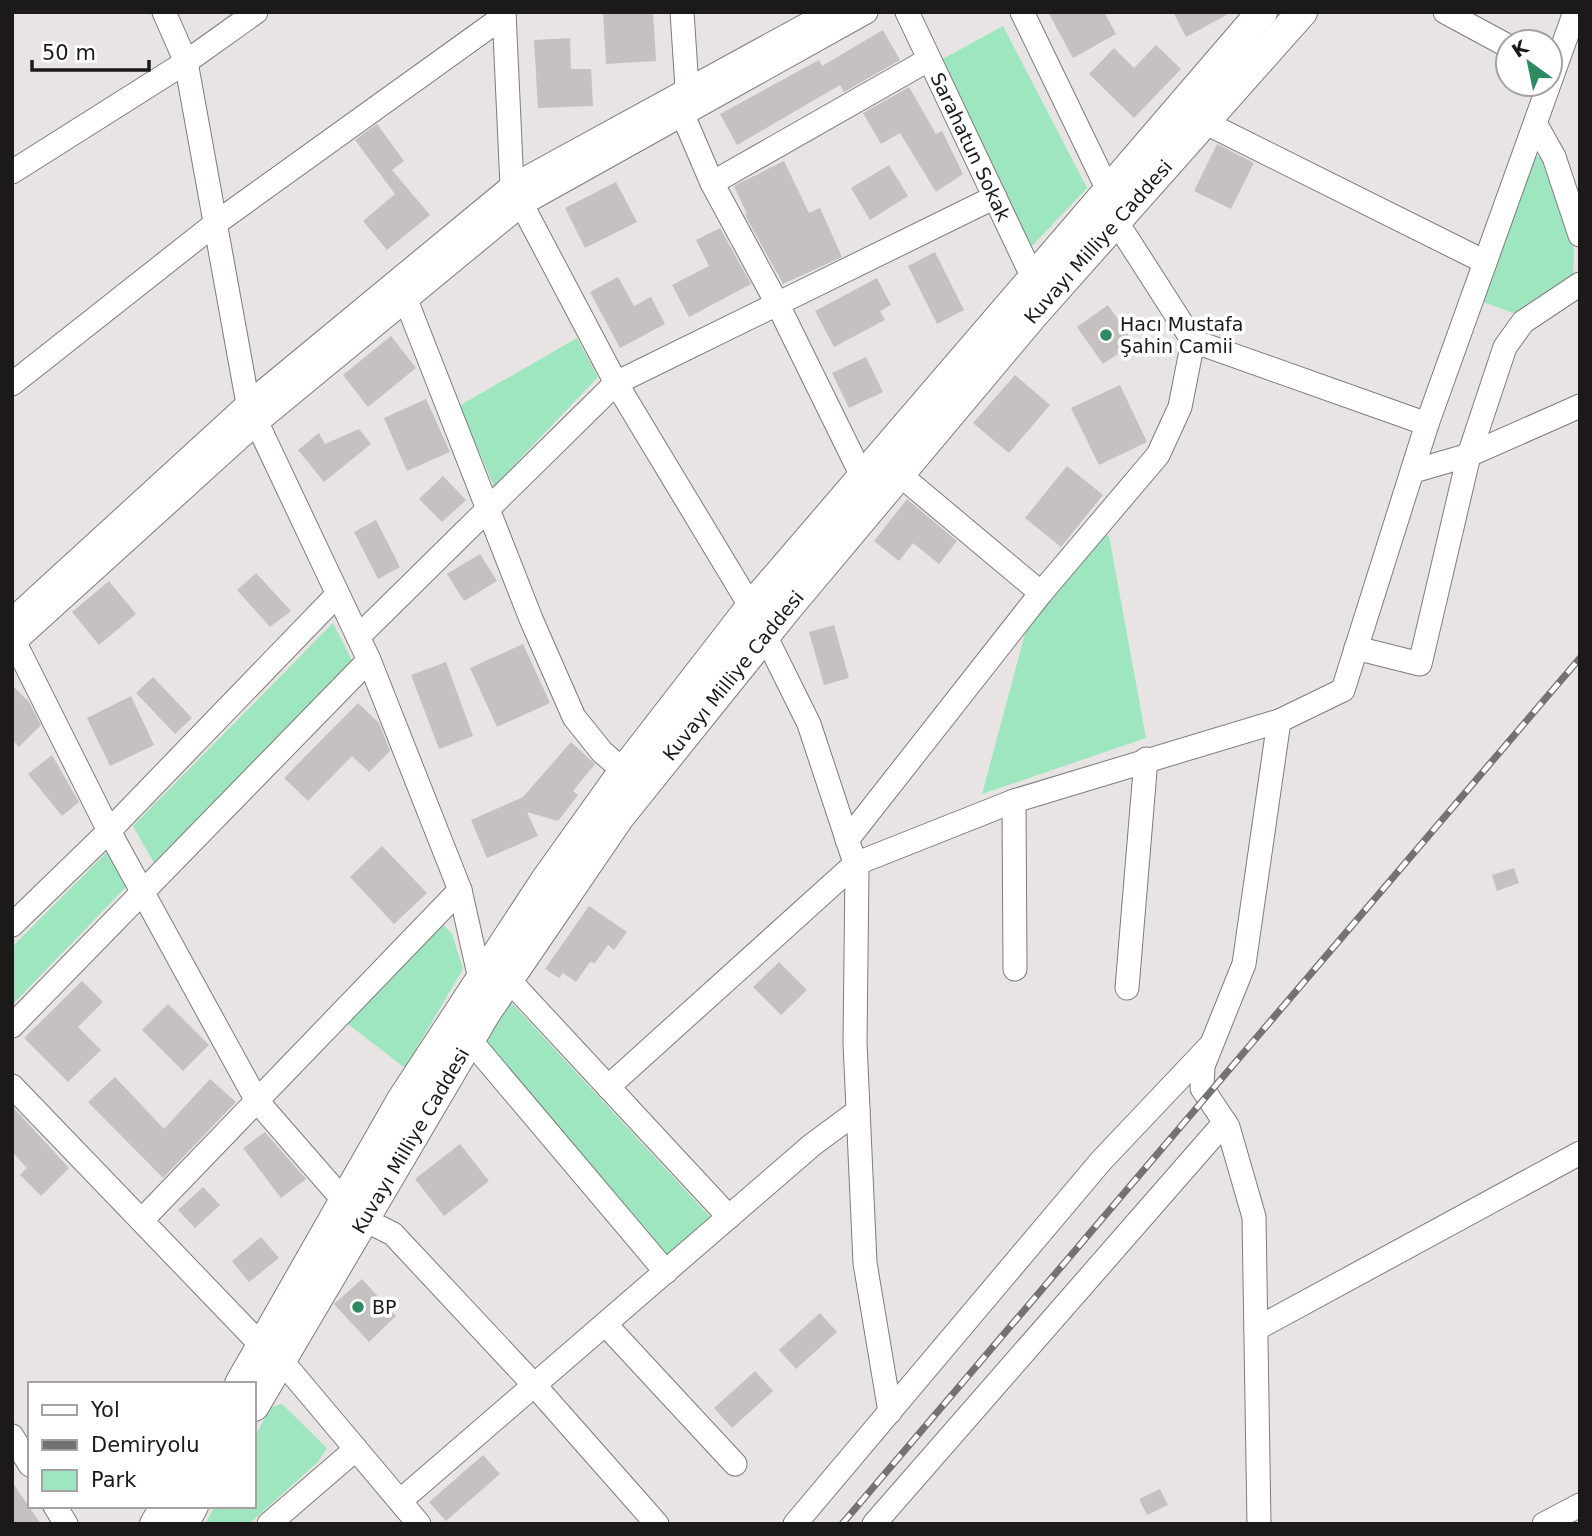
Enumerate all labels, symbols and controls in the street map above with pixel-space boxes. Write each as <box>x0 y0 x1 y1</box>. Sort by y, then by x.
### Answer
scale bar <box>32 28 149 72</box>
north arrow <box>1494 28 1564 98</box>
text: K <box>1508 35 1533 62</box>
text: 50 m <box>42 41 96 65</box>
street label: Sarahatun Sokak <box>926 69 1015 224</box>
street label: Kuvayı Milliye Caddesi <box>1019 155 1176 328</box>
place label: Hacı Mustafa Şahin Camii <box>1120 313 1243 357</box>
marker: Hacı Mustafa Şahin Camii <box>1098 327 1114 343</box>
street label: Kuvayı Milliye Caddesi <box>658 586 808 765</box>
street label: Kuvayı Milliye Caddesi <box>347 1044 473 1237</box>
place label: BP <box>372 1296 397 1318</box>
marker: BP <box>350 1299 366 1315</box>
legend <box>28 1382 256 1508</box>
text: Yol <box>90 1398 120 1422</box>
text: Demiryolu <box>91 1433 199 1457</box>
text: Park <box>91 1468 137 1492</box>

